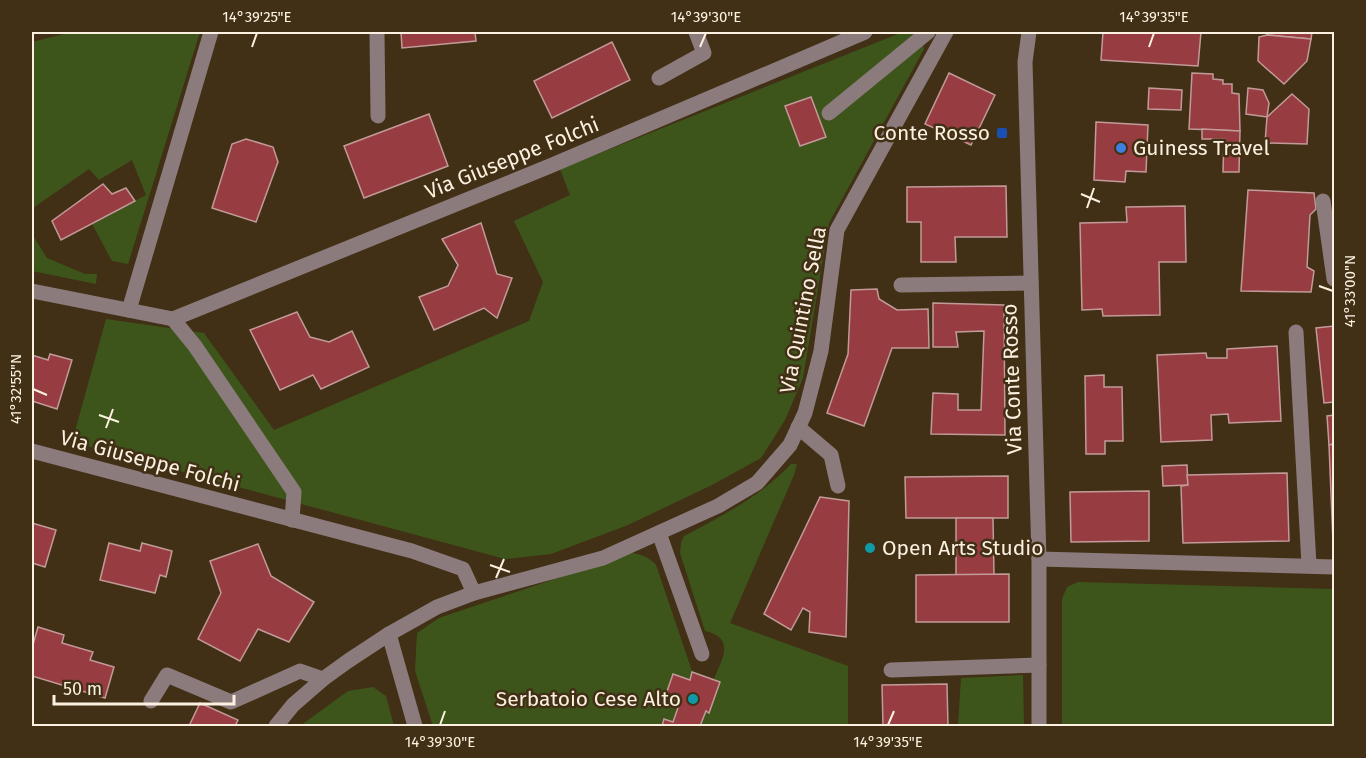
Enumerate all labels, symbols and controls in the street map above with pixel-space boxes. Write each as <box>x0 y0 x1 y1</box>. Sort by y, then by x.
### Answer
text: 14°39'25"E <box>222 8 292 26</box>
text: 14°39'30"E <box>671 8 741 26</box>
text: 14°39'35"E <box>1119 8 1189 26</box>
street label: Via Giuseppe Folchi <box>421 111 603 205</box>
place label: Conte Rosso <box>873 120 990 146</box>
marker: Conte Rosso <box>995 126 1009 140</box>
place label: Guiness Travel <box>1133 135 1270 161</box>
marker: Guiness Travel <box>1114 141 1128 155</box>
street label: Via Quintino Sella <box>774 224 832 396</box>
text: 41°33'00"N <box>1341 255 1359 327</box>
street label: Via Conte Rosso <box>996 303 1028 455</box>
text: 41°32'55"N <box>7 354 25 424</box>
street label: Via Giuseppe Folchi <box>57 424 243 498</box>
place label: Open Arts Studio <box>882 535 1043 561</box>
marker: Open Arts Studio <box>863 541 877 555</box>
scale bar <box>54 668 234 706</box>
text: 50 m <box>63 678 102 700</box>
place label: Serbatoio Cese Alto <box>496 686 681 712</box>
marker: Serbatoio Cese Alto <box>686 692 700 706</box>
text: 14°39'30"E <box>405 733 475 751</box>
text: 14°39'35"E <box>853 733 923 751</box>

